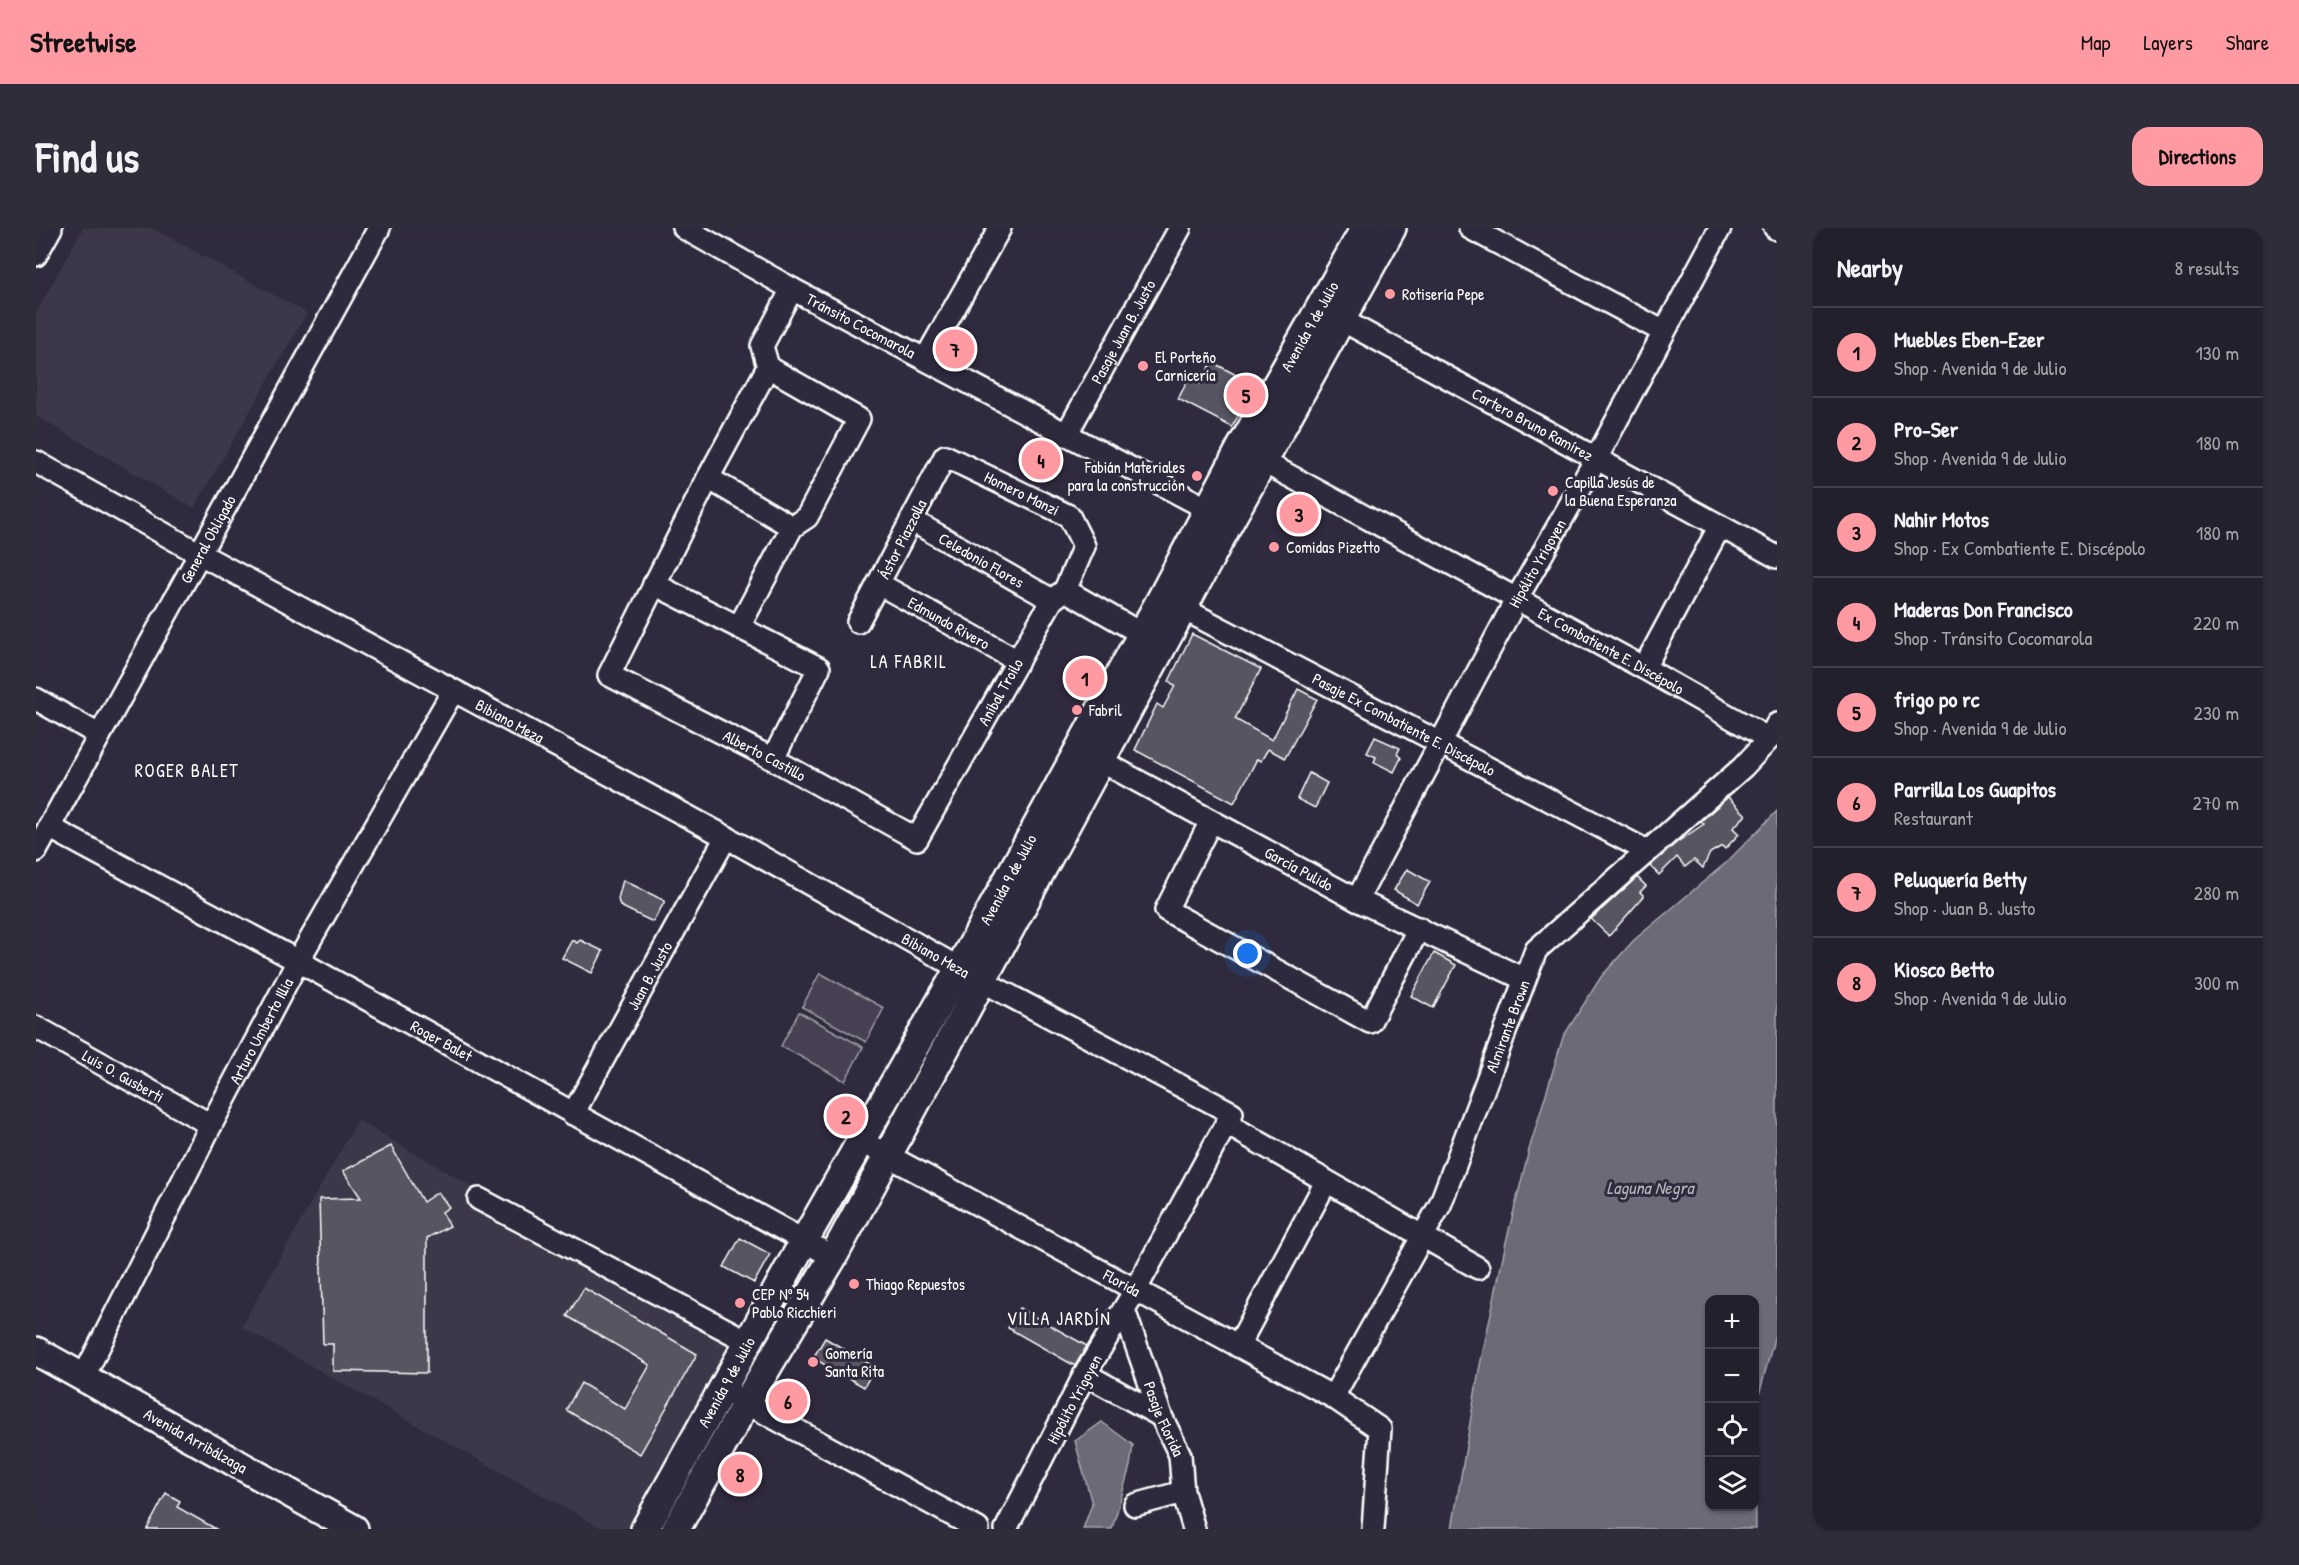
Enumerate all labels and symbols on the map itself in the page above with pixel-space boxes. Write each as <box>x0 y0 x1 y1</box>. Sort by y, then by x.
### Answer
street label: Pasaje Juan B. Justo <box>1085 275 1161 388</box>
street label: Avenida 9 de Julio <box>1275 277 1344 375</box>
place label: Rotisería Pepe <box>1402 283 1485 305</box>
street label: Tránsito Cocomarola <box>802 287 919 363</box>
marker: Rotisería Pepe <box>1383 287 1397 301</box>
pin: 7 <box>936 326 974 372</box>
place label: El Porteño Carnicería <box>1155 346 1216 386</box>
marker: El Porteño Carnicería <box>1136 359 1150 373</box>
pin: 5 <box>1226 372 1266 418</box>
street label: Cartero Bruno Ramírez <box>1468 382 1597 466</box>
pin: 4 <box>1022 438 1060 482</box>
place label: Fabián Materiales para la construcción <box>1068 456 1185 496</box>
street label: Homero Manzi <box>981 465 1063 521</box>
marker: Fabián Materiales para la construcción <box>1190 469 1204 483</box>
place label: Capilla Jesús de la Buena Esperanza <box>1565 471 1677 511</box>
marker: Capilla Jesús de la Buena Esperanza <box>1546 484 1560 498</box>
street label: General Obligado <box>175 491 241 587</box>
pin: 3 <box>1280 492 1318 536</box>
street label: Ástor Piazzolla <box>873 495 931 583</box>
street label: Hipólito Yrigoyen <box>1503 515 1571 611</box>
street label: Celedonio Flores <box>935 527 1028 593</box>
place label: Comidas Pizetto <box>1286 536 1381 558</box>
marker: Comidas Pizetto <box>1267 540 1281 554</box>
street label: Edmundo Rivero <box>904 591 994 655</box>
street label: Ex Combatiente E. Discépolo <box>1534 602 1689 700</box>
district label: LA FABRIL <box>871 649 947 674</box>
street label: Aníbal Troilo <box>972 654 1028 729</box>
pin: 1 <box>1066 656 1104 700</box>
street label: Pasaje Ex Combatiente E. Discépolo <box>1309 667 1500 781</box>
street label: Bibiano Meza <box>472 693 548 748</box>
place label: Fabril <box>1088 699 1123 721</box>
marker: Fabril <box>1070 703 1084 717</box>
street label: Alberto Castillo <box>720 724 810 786</box>
district label: ROGER BALET <box>135 758 239 783</box>
street label: Avenida 9 de Julio <box>974 830 1042 929</box>
street label: García Pulido <box>1261 841 1337 896</box>
street label: Bibiano Meza <box>898 927 974 983</box>
street label: Juan B. Justo <box>622 937 677 1014</box>
your location <box>1233 939 1262 968</box>
street label: Arturo Umberto Illia <box>224 974 298 1088</box>
street label: Almirante Brown <box>1480 977 1535 1075</box>
street label: Roger Balet <box>407 1015 477 1067</box>
street label: Luis O. Gusberti <box>78 1044 168 1108</box>
pin: 2 <box>826 1094 866 1138</box>
water label: Laguna Negra <box>1606 1175 1695 1200</box>
street label: Florida <box>1099 1263 1144 1302</box>
place label: Thiago Repuestos <box>866 1273 965 1295</box>
marker: Thiago Repuestos <box>847 1277 861 1291</box>
place label: CEP Nº 54 Pablo Ricchieri <box>752 1283 837 1323</box>
marker: CEP Nº 54 Pablo Ricchieri <box>733 1296 747 1310</box>
district label: VILLA JARDÍN <box>1007 1306 1111 1331</box>
street label: Avenida 9 de Julio <box>692 1332 760 1431</box>
place label: Gomería Santa Rita <box>825 1342 884 1382</box>
street label: Hipólito Yrigoyen <box>1041 1350 1107 1448</box>
marker: Gomería Santa Rita <box>806 1355 820 1369</box>
pin: 6 <box>768 1378 807 1424</box>
street label: Pasaje Florida <box>1139 1378 1190 1460</box>
street label: Avenida Arribálzaga <box>140 1403 251 1478</box>
pin: 8 <box>720 1452 760 1496</box>

